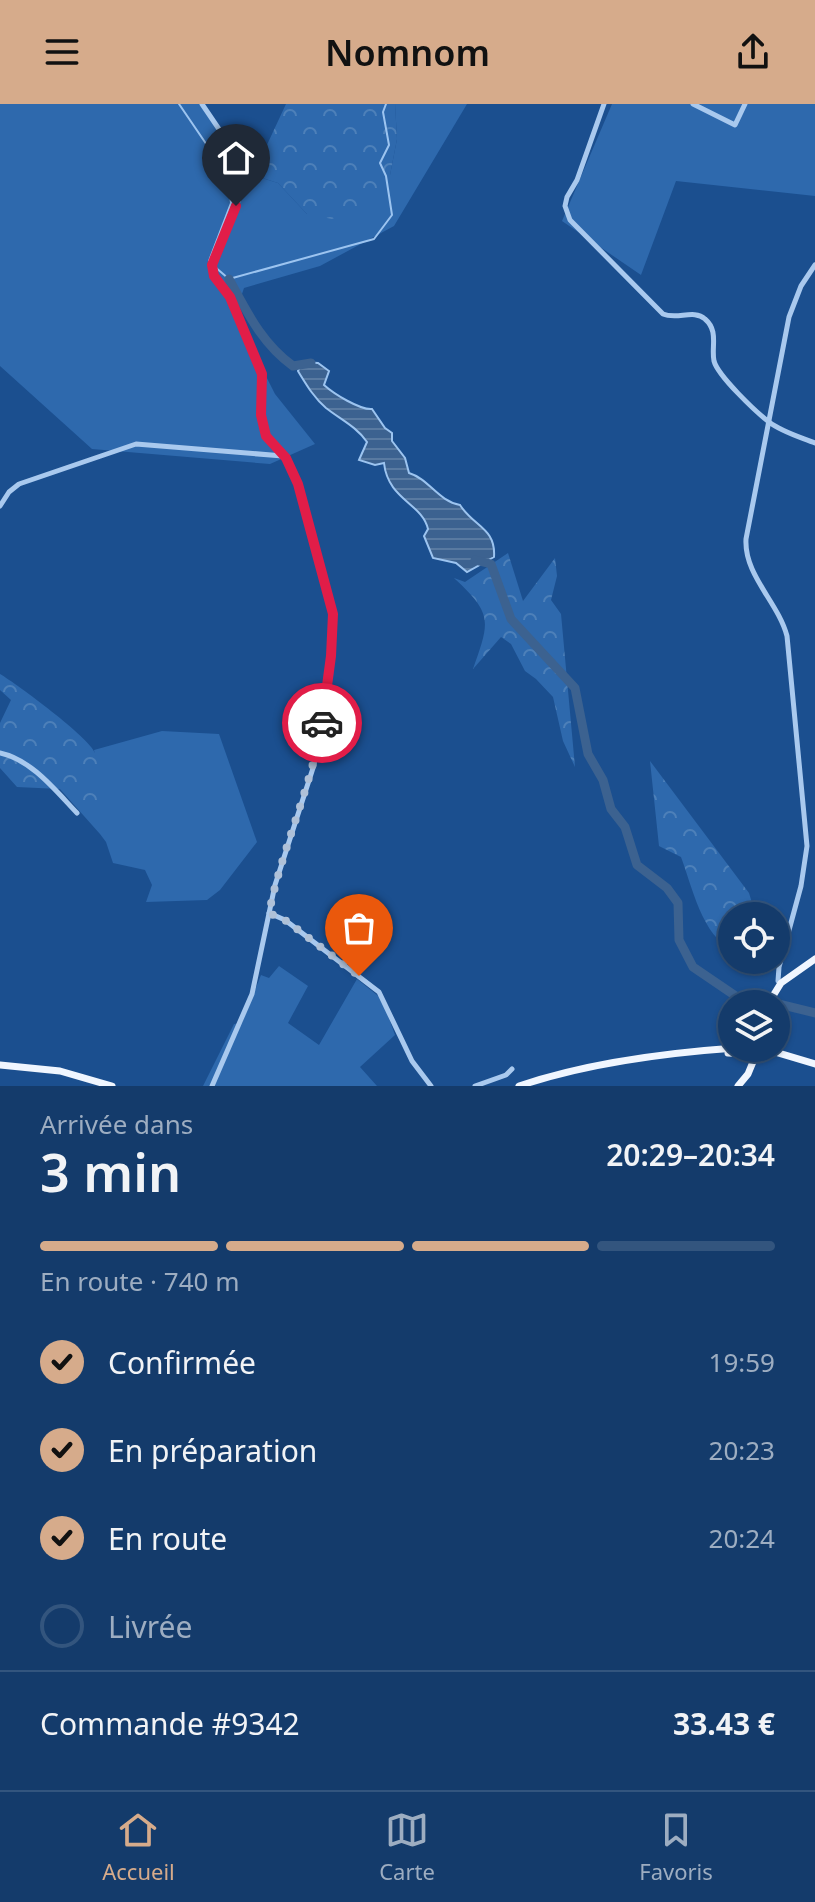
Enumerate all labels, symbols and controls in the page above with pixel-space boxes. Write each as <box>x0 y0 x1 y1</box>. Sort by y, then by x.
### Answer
text: Nomnom <box>325 28 490 77</box>
icon: menu <box>40 30 84 74</box>
icon: share <box>731 30 775 74</box>
pin <box>202 124 270 206</box>
icon: home <box>214 136 258 180</box>
courier <box>282 683 362 763</box>
icon: car <box>300 701 344 745</box>
pin <box>325 894 393 976</box>
map controls <box>718 902 790 1062</box>
button: locate <box>718 902 790 974</box>
icon: bag <box>337 906 381 950</box>
button: layers <box>718 990 790 1062</box>
text: Arrivée dans <box>40 1106 193 1142</box>
text: 20:29–20:34 <box>606 1134 775 1175</box>
text: 3 min <box>40 1136 181 1207</box>
text: En route · 740 m <box>40 1263 240 1299</box>
icon: check <box>40 1340 84 1384</box>
text: Confirmée <box>108 1342 256 1383</box>
text: 19:59 <box>709 1344 775 1380</box>
icon: check <box>40 1428 84 1472</box>
text: En préparation <box>108 1430 317 1471</box>
text: 20:23 <box>709 1432 775 1468</box>
icon: check <box>40 1516 84 1560</box>
text: En route <box>108 1518 227 1559</box>
text: 20:24 <box>709 1520 775 1556</box>
text: Livrée <box>108 1606 192 1647</box>
text: Commande #9342 <box>40 1703 300 1744</box>
text: 33.43 € <box>673 1703 775 1744</box>
tab: Accueil <box>102 1808 175 1886</box>
tab: Carte <box>379 1808 435 1886</box>
tab: Favoris <box>639 1808 713 1886</box>

